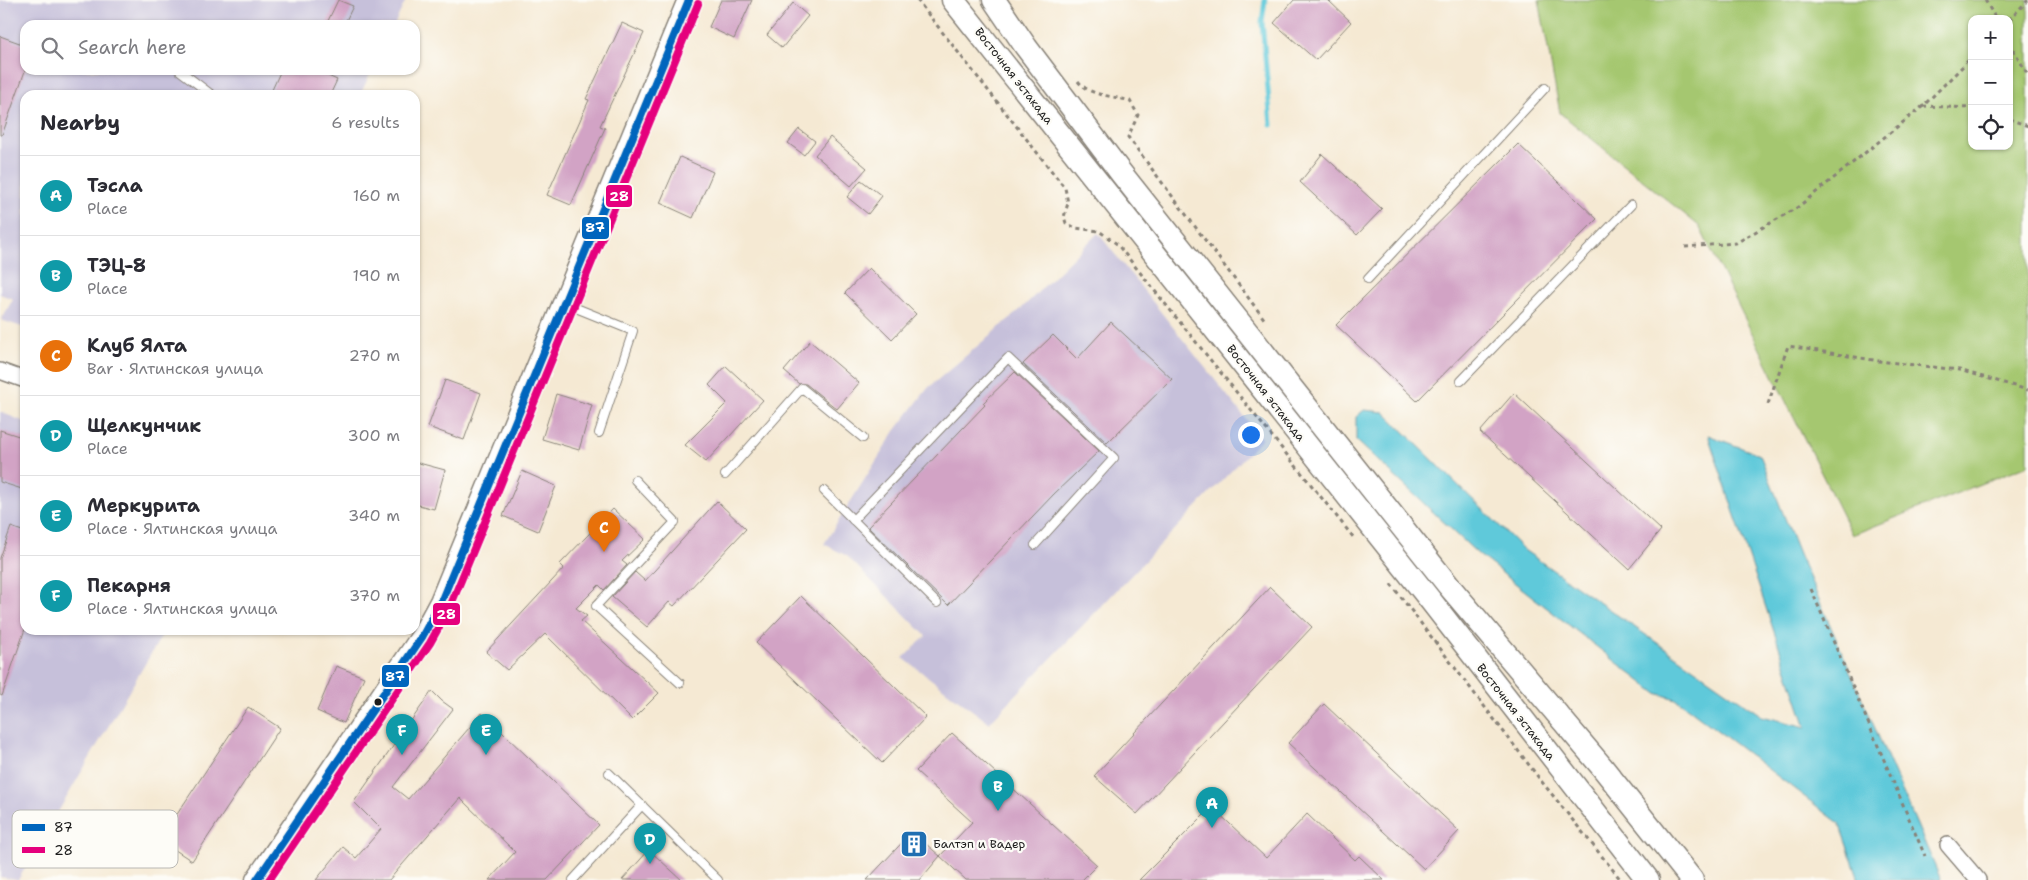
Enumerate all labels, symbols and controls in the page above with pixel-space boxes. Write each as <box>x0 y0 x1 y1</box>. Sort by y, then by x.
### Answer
map controls <box>1968 15 2013 150</box>
button: + <box>1968 15 2013 60</box>
search box <box>20 20 420 75</box>
street label: Восточная эстакада <box>971 24 1057 128</box>
icon: search <box>38 34 66 62</box>
text: Search here <box>78 35 187 60</box>
button: − <box>1968 60 2013 105</box>
button: locate <box>1968 105 2013 150</box>
text: Nearby <box>40 109 120 137</box>
text: 6 results <box>331 112 400 133</box>
text: Тэсла <box>87 173 143 198</box>
line badge: 28 <box>605 184 633 208</box>
text: A <box>50 185 62 206</box>
text: 160 m <box>353 185 400 206</box>
text: 28 <box>609 187 629 205</box>
text: Place <box>87 198 128 219</box>
line badge: 87 <box>581 216 610 240</box>
text: 87 <box>585 218 605 236</box>
text: ТЭЦ-8 <box>87 253 146 278</box>
text: B <box>51 265 61 286</box>
text: 190 m <box>353 265 400 286</box>
text: Place <box>87 278 128 299</box>
text: Клуб Ялта <box>87 333 187 358</box>
street label: Восточная эстакада <box>1223 341 1309 445</box>
text: C <box>51 345 61 366</box>
text: 270 m <box>349 345 400 366</box>
text: Bar · Ялтинская улица <box>87 358 263 379</box>
text: Щелкунчик <box>87 413 201 438</box>
your location <box>1238 422 1264 448</box>
text: D <box>50 425 62 446</box>
text: 300 m <box>348 425 400 446</box>
text: Place <box>87 438 128 459</box>
text: Меркурита <box>87 493 200 518</box>
text: E <box>51 505 61 526</box>
text: 340 m <box>348 505 400 526</box>
pin: C <box>588 511 620 552</box>
text: Place · Ялтинская улица <box>87 518 277 539</box>
text: Пекарня <box>87 573 171 598</box>
text: F <box>51 585 61 606</box>
text: 370 m <box>349 585 400 606</box>
text: Place · Ялтинская улица <box>87 598 277 619</box>
line badge: 28 <box>432 602 461 626</box>
text: 28 <box>436 605 456 623</box>
street label: Восточная эстакада <box>1473 660 1559 764</box>
line badge: 87 <box>381 664 410 688</box>
text: 87 <box>385 667 405 685</box>
unlabelled marker <box>373 697 383 707</box>
pin: F <box>386 714 418 755</box>
pin: E <box>470 714 502 755</box>
pin: B <box>982 770 1014 811</box>
pin: A <box>1196 787 1228 828</box>
legend <box>12 810 178 868</box>
text: 87 <box>54 818 73 836</box>
pin: D <box>634 823 666 864</box>
building icon: Балтэп и Вадер <box>899 829 929 859</box>
place label: Балтэп и Вадер <box>933 836 1026 852</box>
text: 28 <box>54 841 73 859</box>

